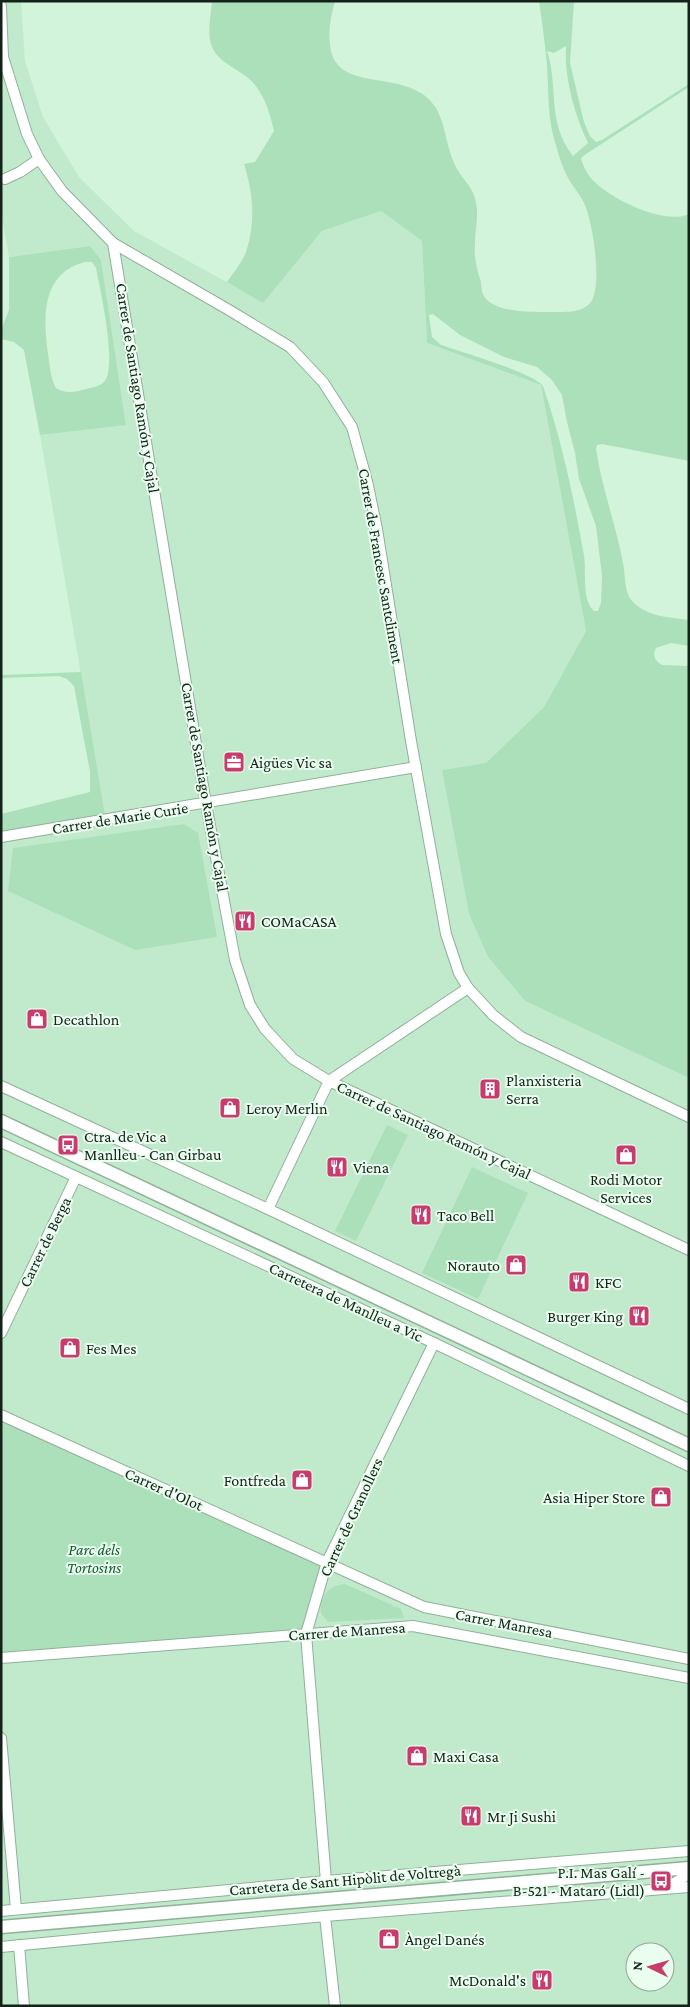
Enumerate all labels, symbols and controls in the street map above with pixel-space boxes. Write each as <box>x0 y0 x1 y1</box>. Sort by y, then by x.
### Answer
street label: Carrer de Santiago Ramón y Cajal <box>112 282 163 494</box>
street label: Carrer de Francesc Santcliment <box>355 467 407 666</box>
street label: Carrer de Santiago Ramón y Cajal <box>177 681 232 893</box>
office icon: Aigües Vic sa <box>222 750 246 774</box>
place label: Aigües Vic sa <box>250 754 333 772</box>
street label: Carrer de Marie Curie <box>51 799 189 837</box>
restaurant icon: COMaCASA <box>233 909 257 933</box>
place label: COMaCASA <box>261 913 338 930</box>
shop icon: Decathlon <box>25 1007 49 1031</box>
place label: Decathlon <box>53 1011 120 1028</box>
place label: Planxisteria Serra <box>506 1072 582 1107</box>
street label: Carrer de Santiago Ramón y Cajal <box>334 1077 534 1183</box>
building icon: Planxisteria Serra <box>478 1077 502 1101</box>
shop icon: Leroy Merlin <box>218 1096 242 1120</box>
place label: Leroy Merlin <box>246 1100 328 1118</box>
place label: Ctra. de Vic a Manlleu - Can Girbau <box>84 1128 222 1163</box>
bus stop icon: Ctra. de Vic a Manlleu - Can Girbau <box>56 1133 80 1157</box>
shop icon: Rodi Motor Services <box>614 1143 638 1167</box>
restaurant icon: Viena <box>325 1155 349 1179</box>
place label: Viena <box>353 1159 390 1176</box>
place label: Rodi Motor Services <box>590 1171 662 1206</box>
street label: Carrer de Berga <box>16 1194 75 1290</box>
restaurant icon: Taco Bell <box>409 1203 433 1227</box>
place label: Taco Bell <box>437 1207 494 1224</box>
shop icon: Norauto <box>504 1253 528 1277</box>
place label: Norauto <box>447 1257 500 1274</box>
street label: Carretera de Manlleu a Vic <box>266 1259 426 1345</box>
restaurant icon: KFC <box>567 1270 591 1294</box>
place label: KFC <box>595 1274 621 1291</box>
restaurant icon: Burger King <box>627 1304 651 1328</box>
place label: Burger King <box>547 1308 623 1326</box>
shop icon: Fes Mes <box>58 1336 82 1360</box>
place label: Fes Mes <box>86 1340 136 1357</box>
street label: Carrer de Granollers <box>316 1455 386 1579</box>
street label: Carrer d'Olot <box>122 1464 206 1514</box>
shop icon: Fontfreda <box>290 1468 314 1492</box>
place label: Fontfreda <box>224 1472 287 1489</box>
shop icon: Asia Hiper Store <box>649 1485 673 1509</box>
place label: Asia Hiper Store <box>543 1489 645 1507</box>
park label: Parc dels Tortosins <box>67 1541 121 1576</box>
street label: Carrer Manresa <box>454 1605 555 1641</box>
street label: Carrer de Manresa <box>288 1618 407 1644</box>
shop icon: Maxi Casa <box>405 1744 429 1768</box>
place label: Maxi Casa <box>433 1748 499 1765</box>
restaurant icon: Mr Ji Sushi <box>459 1804 483 1828</box>
place label: Mr Ji Sushi <box>487 1808 556 1826</box>
street label: Carretera de Sant Hipòlit de Voltregà <box>228 1861 462 1900</box>
place label: P.I. Mas Galí - B-521 - Mataró (Lidl) <box>513 1864 645 1900</box>
bus stop icon: P.I. Mas Galí - B-521 - Mataró (Lidl) <box>649 1869 673 1893</box>
shop icon: Àngel Danés <box>377 1927 401 1951</box>
place label: Àngel Danés <box>405 1931 485 1949</box>
north arrow <box>625 1942 675 1992</box>
text: N <box>629 1960 645 1971</box>
restaurant icon: McDonald's <box>530 1968 554 1992</box>
place label: McDonald's <box>449 1972 526 1989</box>

